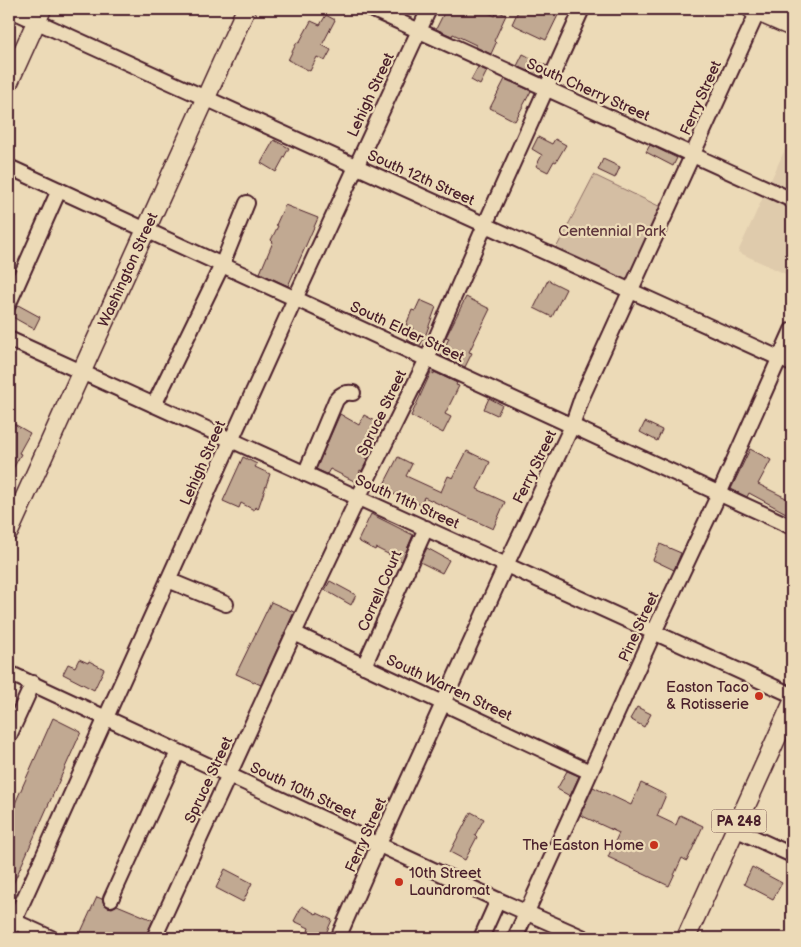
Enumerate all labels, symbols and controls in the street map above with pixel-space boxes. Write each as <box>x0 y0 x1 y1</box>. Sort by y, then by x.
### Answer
street label: Lehigh Street <box>343 50 399 140</box>
street label: South Cherry Street <box>523 54 653 126</box>
street label: Ferry Street <box>676 57 726 138</box>
street label: South 12th Street <box>364 146 478 210</box>
street label: Washington Street <box>94 209 162 330</box>
park label: Centennial Park <box>558 222 666 241</box>
street label: South Elder Street <box>347 297 467 367</box>
street label: Spruce Street <box>353 367 411 459</box>
street label: Lehigh Street <box>176 417 230 508</box>
street label: Ferry Street <box>509 427 561 507</box>
street label: South 11th Street <box>352 471 462 534</box>
street label: Correll Court <box>354 547 407 635</box>
street label: Pine Street <box>614 589 664 665</box>
street label: South Warren Street <box>383 651 515 726</box>
place label: Easton Taco & Rotisserie <box>666 678 749 714</box>
marker: Easton Taco & Rotisserie <box>753 690 765 702</box>
street label: Spruce Street <box>181 733 238 826</box>
street label: South 10th Street <box>247 758 360 824</box>
street label: Ferry Street <box>341 794 391 875</box>
road number: PA 248 <box>712 809 766 832</box>
place label: The Easton Home <box>522 836 644 855</box>
marker: The Easton Home <box>648 839 660 851</box>
place label: 10th Street Laundromat <box>409 864 491 900</box>
marker: 10th Street Laundromat <box>393 876 405 888</box>

